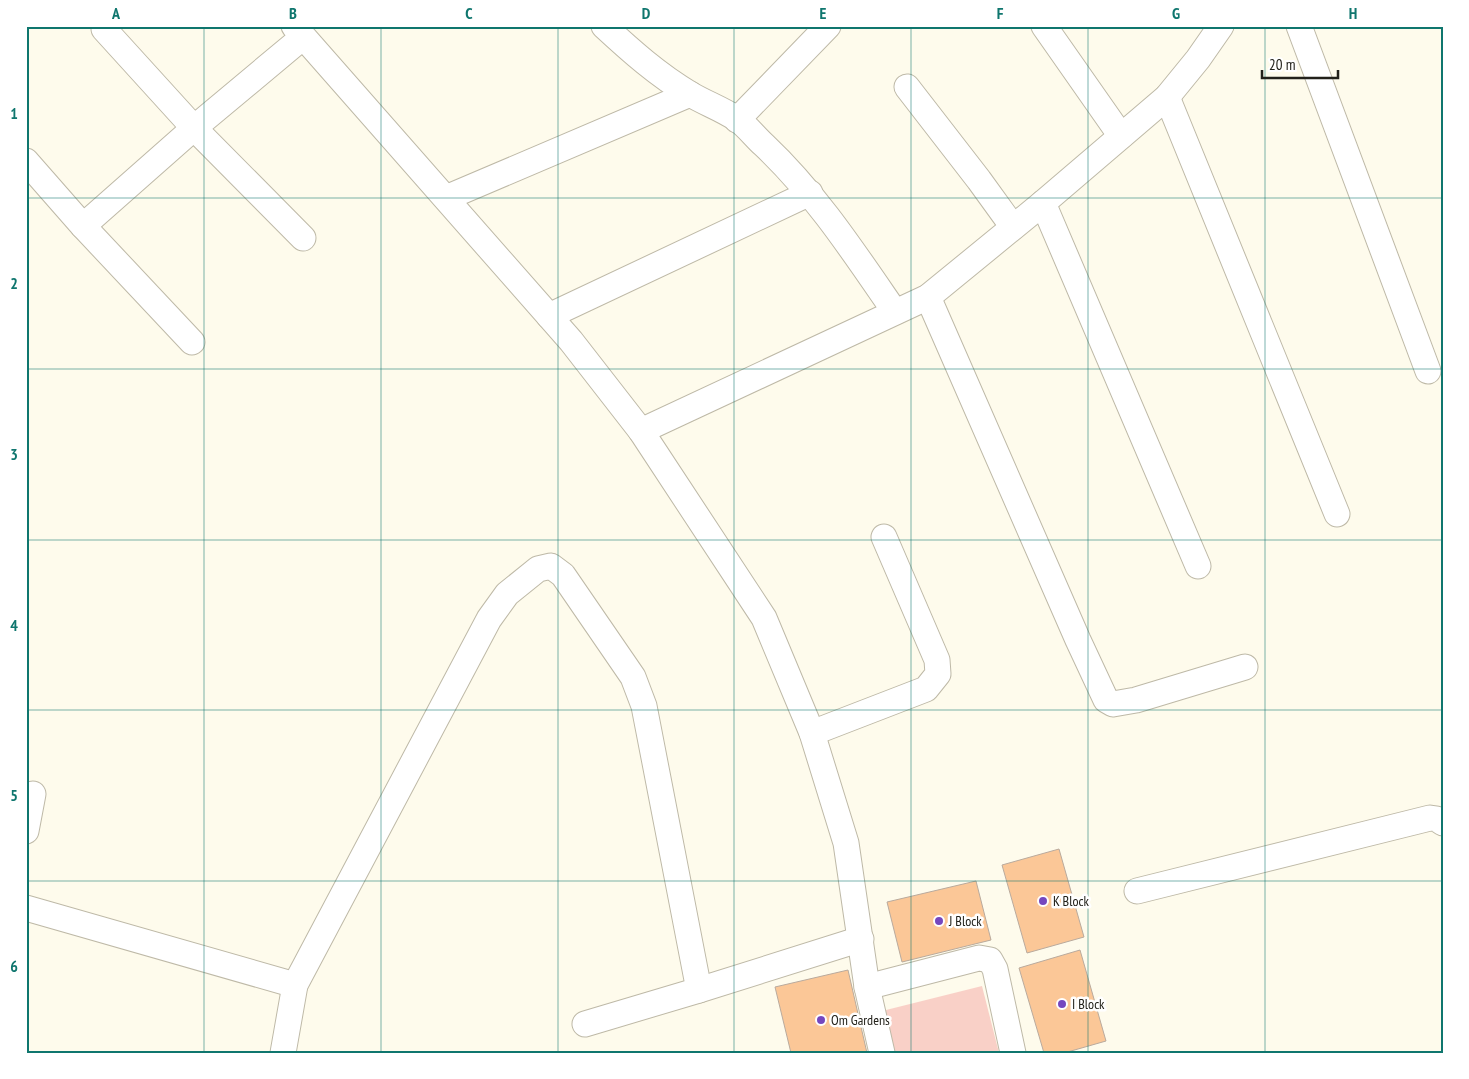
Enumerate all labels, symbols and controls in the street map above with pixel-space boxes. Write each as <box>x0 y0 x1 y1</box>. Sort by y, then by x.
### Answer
text: A <box>111 3 121 23</box>
text: B <box>289 3 297 23</box>
text: C <box>465 3 473 23</box>
text: D <box>642 3 651 23</box>
text: E <box>820 3 827 23</box>
text: F <box>997 3 1004 23</box>
text: G <box>1172 3 1180 23</box>
text: H <box>1349 3 1357 23</box>
scale bar <box>1262 48 1338 80</box>
text: 20 m <box>1269 55 1295 74</box>
text: 1 <box>10 103 18 123</box>
text: 2 <box>10 273 18 293</box>
text: 3 <box>10 444 18 464</box>
text: 4 <box>10 615 18 635</box>
text: 5 <box>10 785 18 805</box>
place label: K Block <box>1053 892 1089 910</box>
marker: K Block <box>1037 895 1049 907</box>
place label: J Block <box>948 912 982 930</box>
marker: J Block <box>933 915 945 927</box>
text: 6 <box>10 956 18 976</box>
place label: I Block <box>1072 995 1105 1013</box>
marker: I Block <box>1056 998 1068 1010</box>
place label: Om Gardens <box>831 1011 890 1029</box>
marker: Om Gardens <box>815 1014 827 1026</box>

